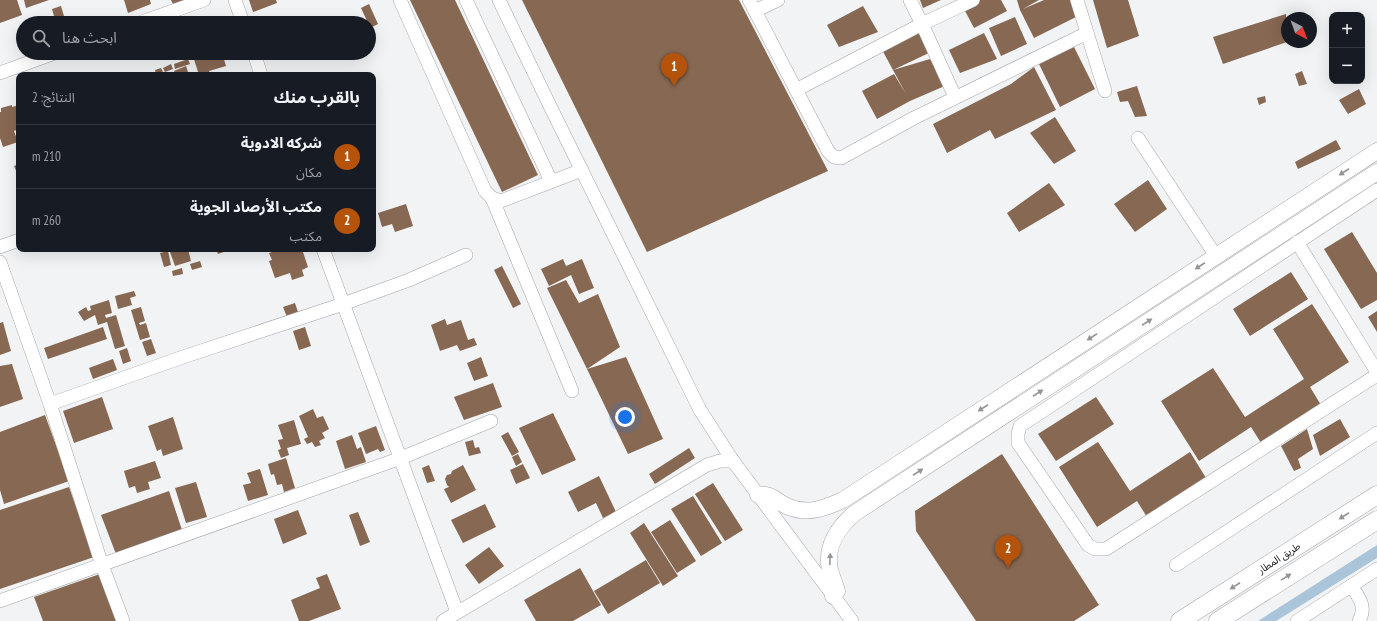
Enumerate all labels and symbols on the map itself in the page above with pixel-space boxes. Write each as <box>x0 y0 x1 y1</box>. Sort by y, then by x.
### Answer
north arrow <box>1281 12 1317 48</box>
pin: 1 <box>661 53 687 86</box>
one-way arrow <box>1339 168 1349 176</box>
one-way arrow <box>1195 262 1205 270</box>
one-way arrow <box>1142 318 1152 326</box>
one-way arrow <box>1086 333 1097 341</box>
one-way arrow <box>1032 390 1044 397</box>
one-way arrow <box>978 404 988 412</box>
your location <box>615 407 635 427</box>
one-way arrow <box>912 468 923 476</box>
one-way arrow <box>1339 512 1349 520</box>
pin: 2 <box>995 535 1021 568</box>
street label: طريق المطار <box>1254 539 1303 577</box>
one-way arrow <box>827 553 833 566</box>
one-way arrow <box>1280 574 1292 581</box>
one-way arrow <box>1230 582 1240 590</box>

